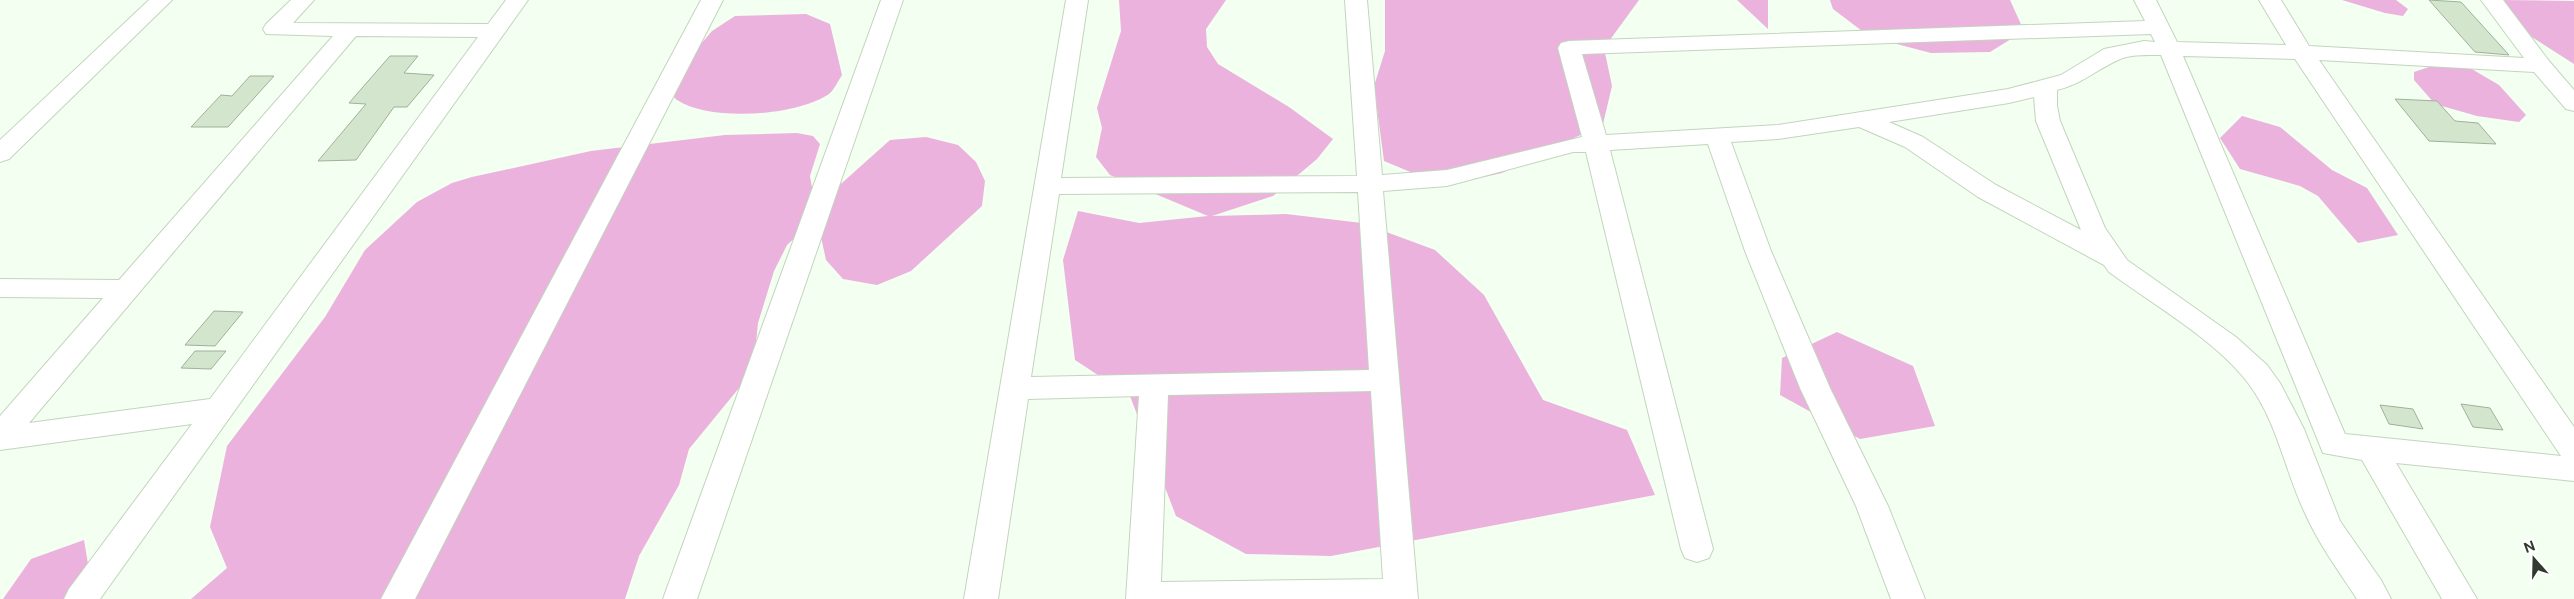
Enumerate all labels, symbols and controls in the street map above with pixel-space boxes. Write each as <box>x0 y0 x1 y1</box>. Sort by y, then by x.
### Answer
north arrow <box>2509 534 2559 584</box>
text: N <box>2522 537 2537 556</box>

